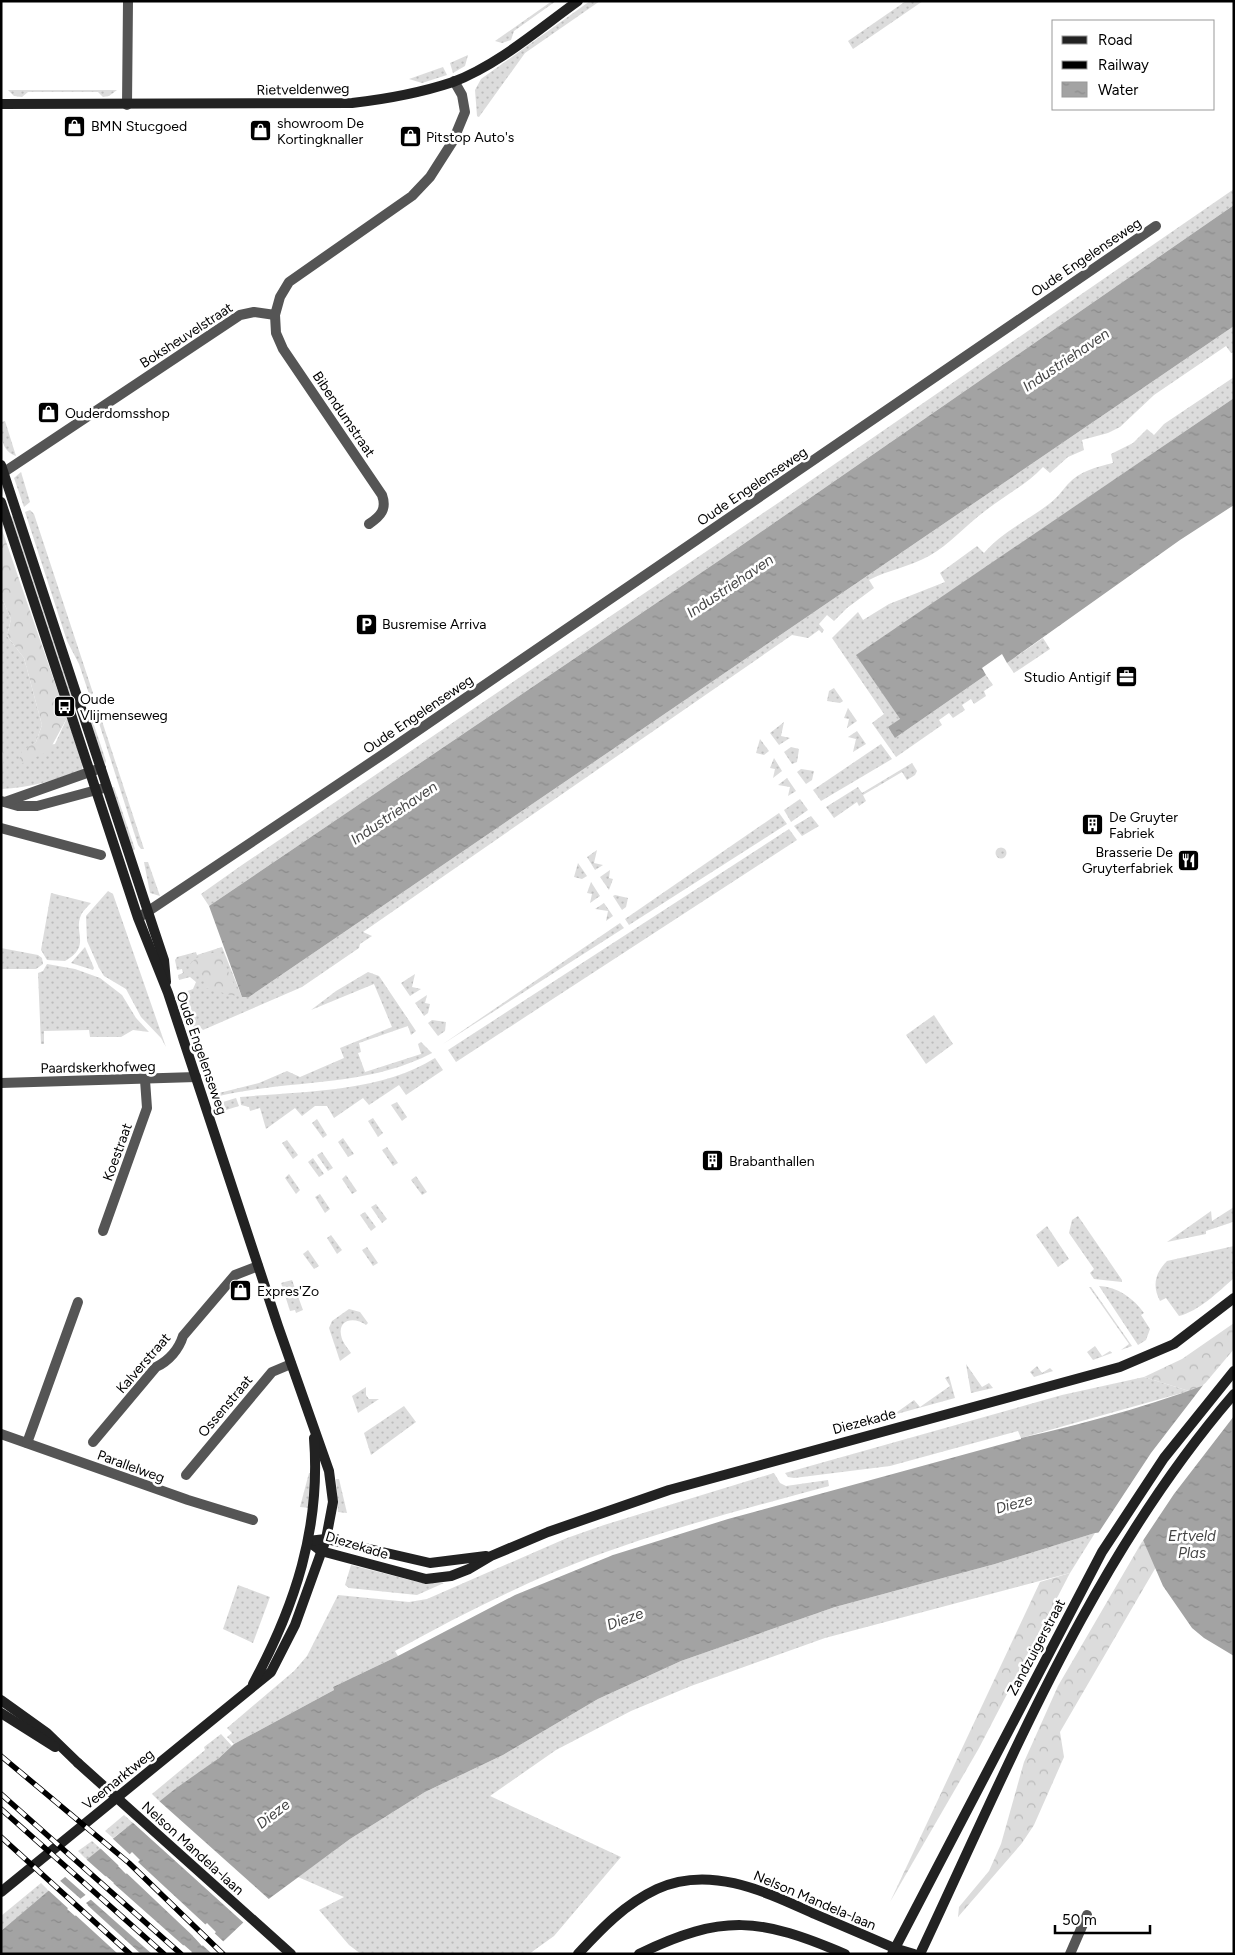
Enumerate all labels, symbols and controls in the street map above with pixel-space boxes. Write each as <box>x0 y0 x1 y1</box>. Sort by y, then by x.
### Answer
legend <box>1052 20 1215 110</box>
text: Road <box>1098 31 1133 49</box>
text: Railway <box>1098 56 1149 74</box>
street label: Rietveldenweg <box>256 80 350 99</box>
text: Water <box>1098 81 1138 99</box>
shop icon: BMN Stucgoed <box>63 114 87 138</box>
place label: showroom De Kortingknaller <box>277 115 364 148</box>
place label: BMN Stucgoed <box>91 118 187 135</box>
shop icon: showroom De Kortingknaller <box>249 119 273 143</box>
shop icon: Pitstop Auto's <box>398 125 422 149</box>
place label: Pitstop Auto's <box>426 129 514 146</box>
street label: Oude Engelenseweg <box>1028 214 1145 301</box>
street label: Boksheuvelstraat <box>137 299 236 372</box>
water label: Industriehaven <box>1019 324 1113 396</box>
street label: Bibendumstraat <box>309 368 378 460</box>
shop icon: Ouderdomsshop <box>37 401 61 425</box>
place label: Ouderdomsshop <box>65 405 170 422</box>
street label: Oude Engelenseweg <box>694 443 811 530</box>
water label: Industriehaven <box>683 550 777 622</box>
parking icon: Busremise Arriva <box>354 612 378 636</box>
place label: Busremise Arriva <box>382 616 487 633</box>
office icon: Studio Antigif <box>1115 665 1139 689</box>
place label: Studio Antigif <box>1024 669 1112 686</box>
street label: Oude Engelenseweg <box>360 671 477 758</box>
place label: Oude Vlijmenseweg <box>80 691 168 724</box>
bus stop icon: Oude Vlijmenseweg <box>52 695 76 719</box>
water label: Industriehaven <box>347 777 441 849</box>
place label: De Gruyter Fabriek <box>1109 809 1178 842</box>
building icon: De Gruyter Fabriek <box>1081 813 1105 837</box>
place label: Brasserie De Gruyterfabriek <box>1082 844 1173 877</box>
restaurant icon: Brasserie De Gruyterfabriek <box>1177 848 1201 872</box>
street label: Oude Engelenseweg <box>172 989 231 1117</box>
street label: Paardskerkhofweg <box>40 1058 156 1077</box>
street label: Koestraat <box>99 1121 136 1183</box>
building icon: Brabanthallen <box>701 1149 725 1173</box>
place label: Brabanthallen <box>729 1153 815 1170</box>
shop icon: Expres'Zo <box>229 1279 253 1303</box>
place label: Expres'Zo <box>257 1283 319 1300</box>
street label: Kalverstraat <box>113 1330 174 1397</box>
street label: Ossenstraat <box>195 1372 256 1441</box>
street label: Diezekade <box>831 1405 898 1438</box>
street label: Parallelweg <box>95 1446 167 1487</box>
water label: Dieze <box>994 1490 1034 1518</box>
water label: Ertveld Plas <box>1168 1527 1216 1562</box>
street label: Diezekade <box>323 1528 391 1563</box>
street label: Zandzuigerstraat <box>1004 1596 1069 1698</box>
water label: Dieze <box>604 1604 646 1634</box>
street label: Veemarktweg <box>79 1745 157 1813</box>
water label: Dieze <box>253 1795 293 1833</box>
street label: Nelson Mandela-laan <box>138 1798 247 1899</box>
street label: Nelson Mandela-laan <box>751 1867 879 1934</box>
scale bar <box>1055 1902 1150 1934</box>
text: 50 m <box>1062 1911 1097 1929</box>

